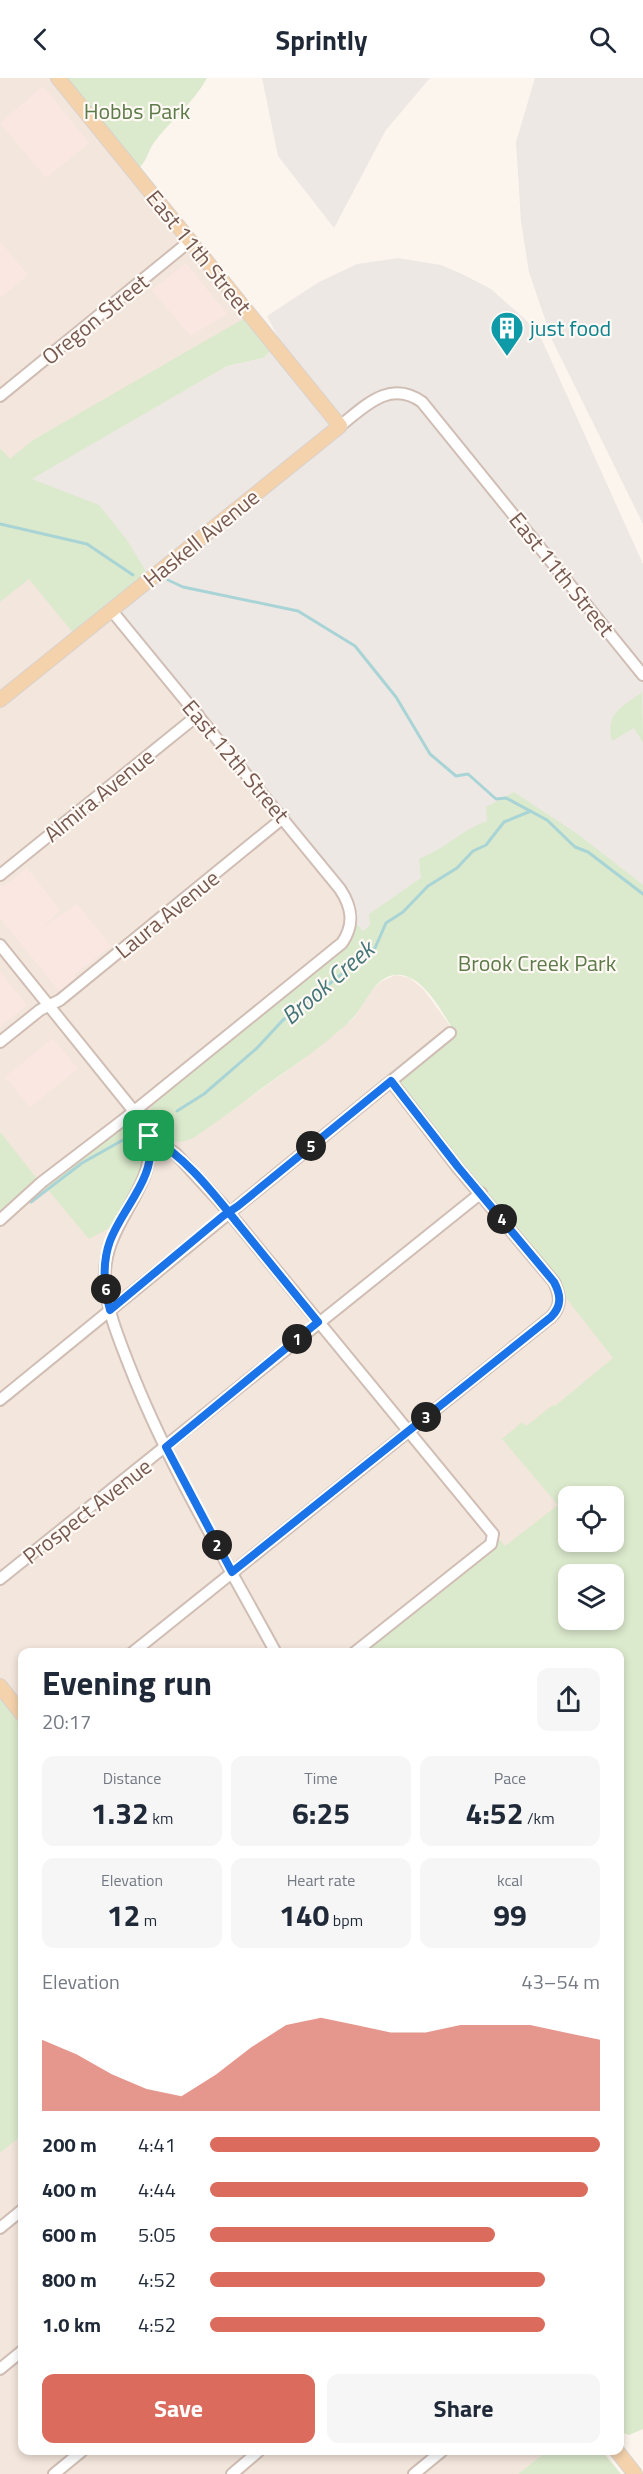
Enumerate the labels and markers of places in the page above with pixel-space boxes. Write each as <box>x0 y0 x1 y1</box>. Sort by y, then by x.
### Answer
building icon: just food <box>489 310 525 357</box>
place label: just food <box>528 311 611 345</box>
pin <box>123 1110 174 1161</box>
pin: 5 <box>296 1131 326 1161</box>
pin: 4 <box>487 1204 517 1234</box>
pin: 6 <box>91 1274 121 1304</box>
pin: 1 <box>282 1324 312 1354</box>
pin: 3 <box>411 1402 441 1432</box>
pin: 2 <box>202 1530 232 1560</box>

